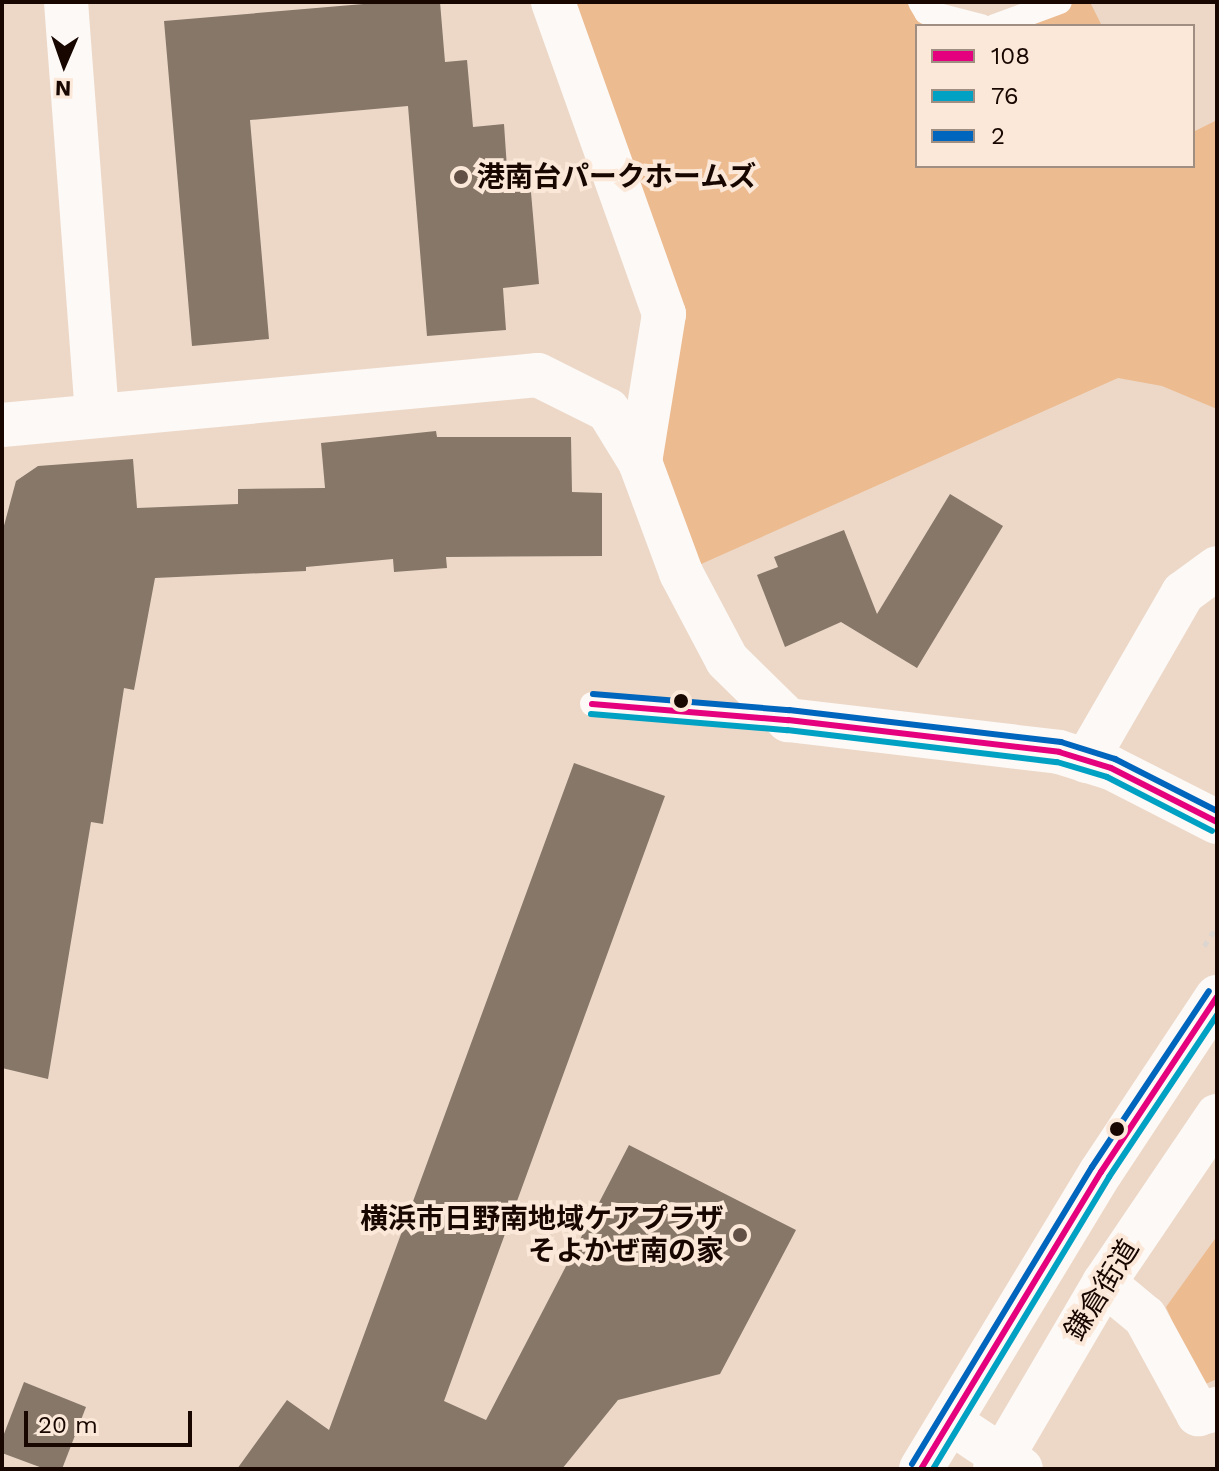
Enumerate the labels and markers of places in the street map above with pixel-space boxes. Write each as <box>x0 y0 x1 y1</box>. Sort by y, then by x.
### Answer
place label: 港南台パークホームズ <box>477 160 757 194</box>
marker: 港南台パークホームズ <box>452 168 470 186</box>
unlabelled marker <box>673 693 689 709</box>
unlabelled marker <box>1109 1121 1125 1137</box>
place label: 横浜市日野南地域ケアプラザ そよかぜ南の家 <box>360 1202 724 1268</box>
marker: 横浜市日野南地域ケアプラザ そよかぜ南の家 <box>731 1226 749 1244</box>

